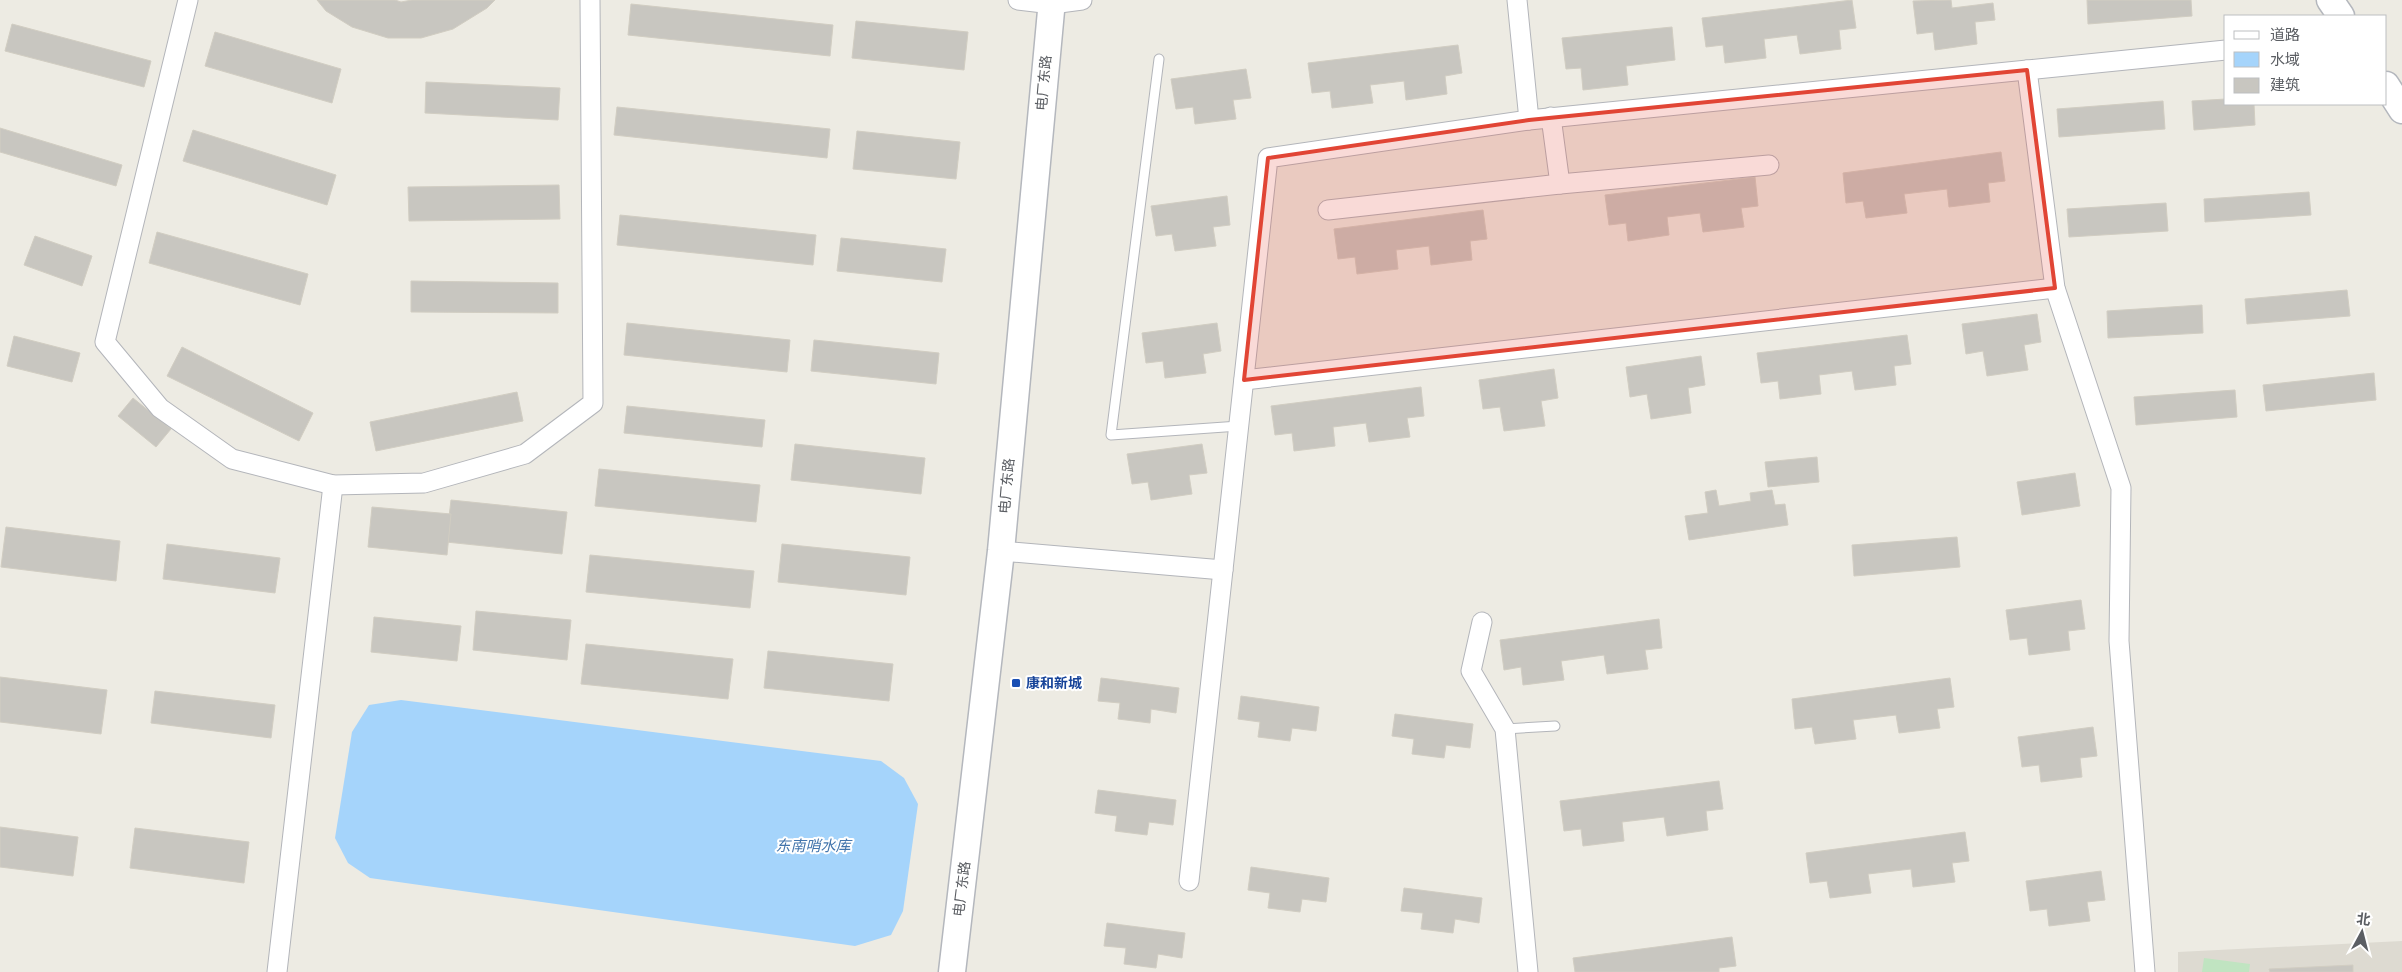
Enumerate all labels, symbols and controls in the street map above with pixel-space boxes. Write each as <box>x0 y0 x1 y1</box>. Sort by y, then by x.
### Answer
legend <box>2224 15 2387 105</box>
text: 道路 <box>2270 26 2300 44</box>
text: 水域 <box>2270 51 2300 69</box>
street label: 电厂东路 <box>1033 54 1055 112</box>
text: 建筑 <box>2270 76 2300 94</box>
street label: 电厂东路 <box>996 457 1018 515</box>
place label: 康和新城 <box>1026 675 1082 692</box>
marker: 康和新城 <box>1010 677 1022 689</box>
water label: 东南哨水库 <box>775 837 853 855</box>
street label: 电厂东路 <box>950 860 974 918</box>
north arrow <box>2337 907 2387 957</box>
text: 北 <box>2356 910 2372 929</box>

